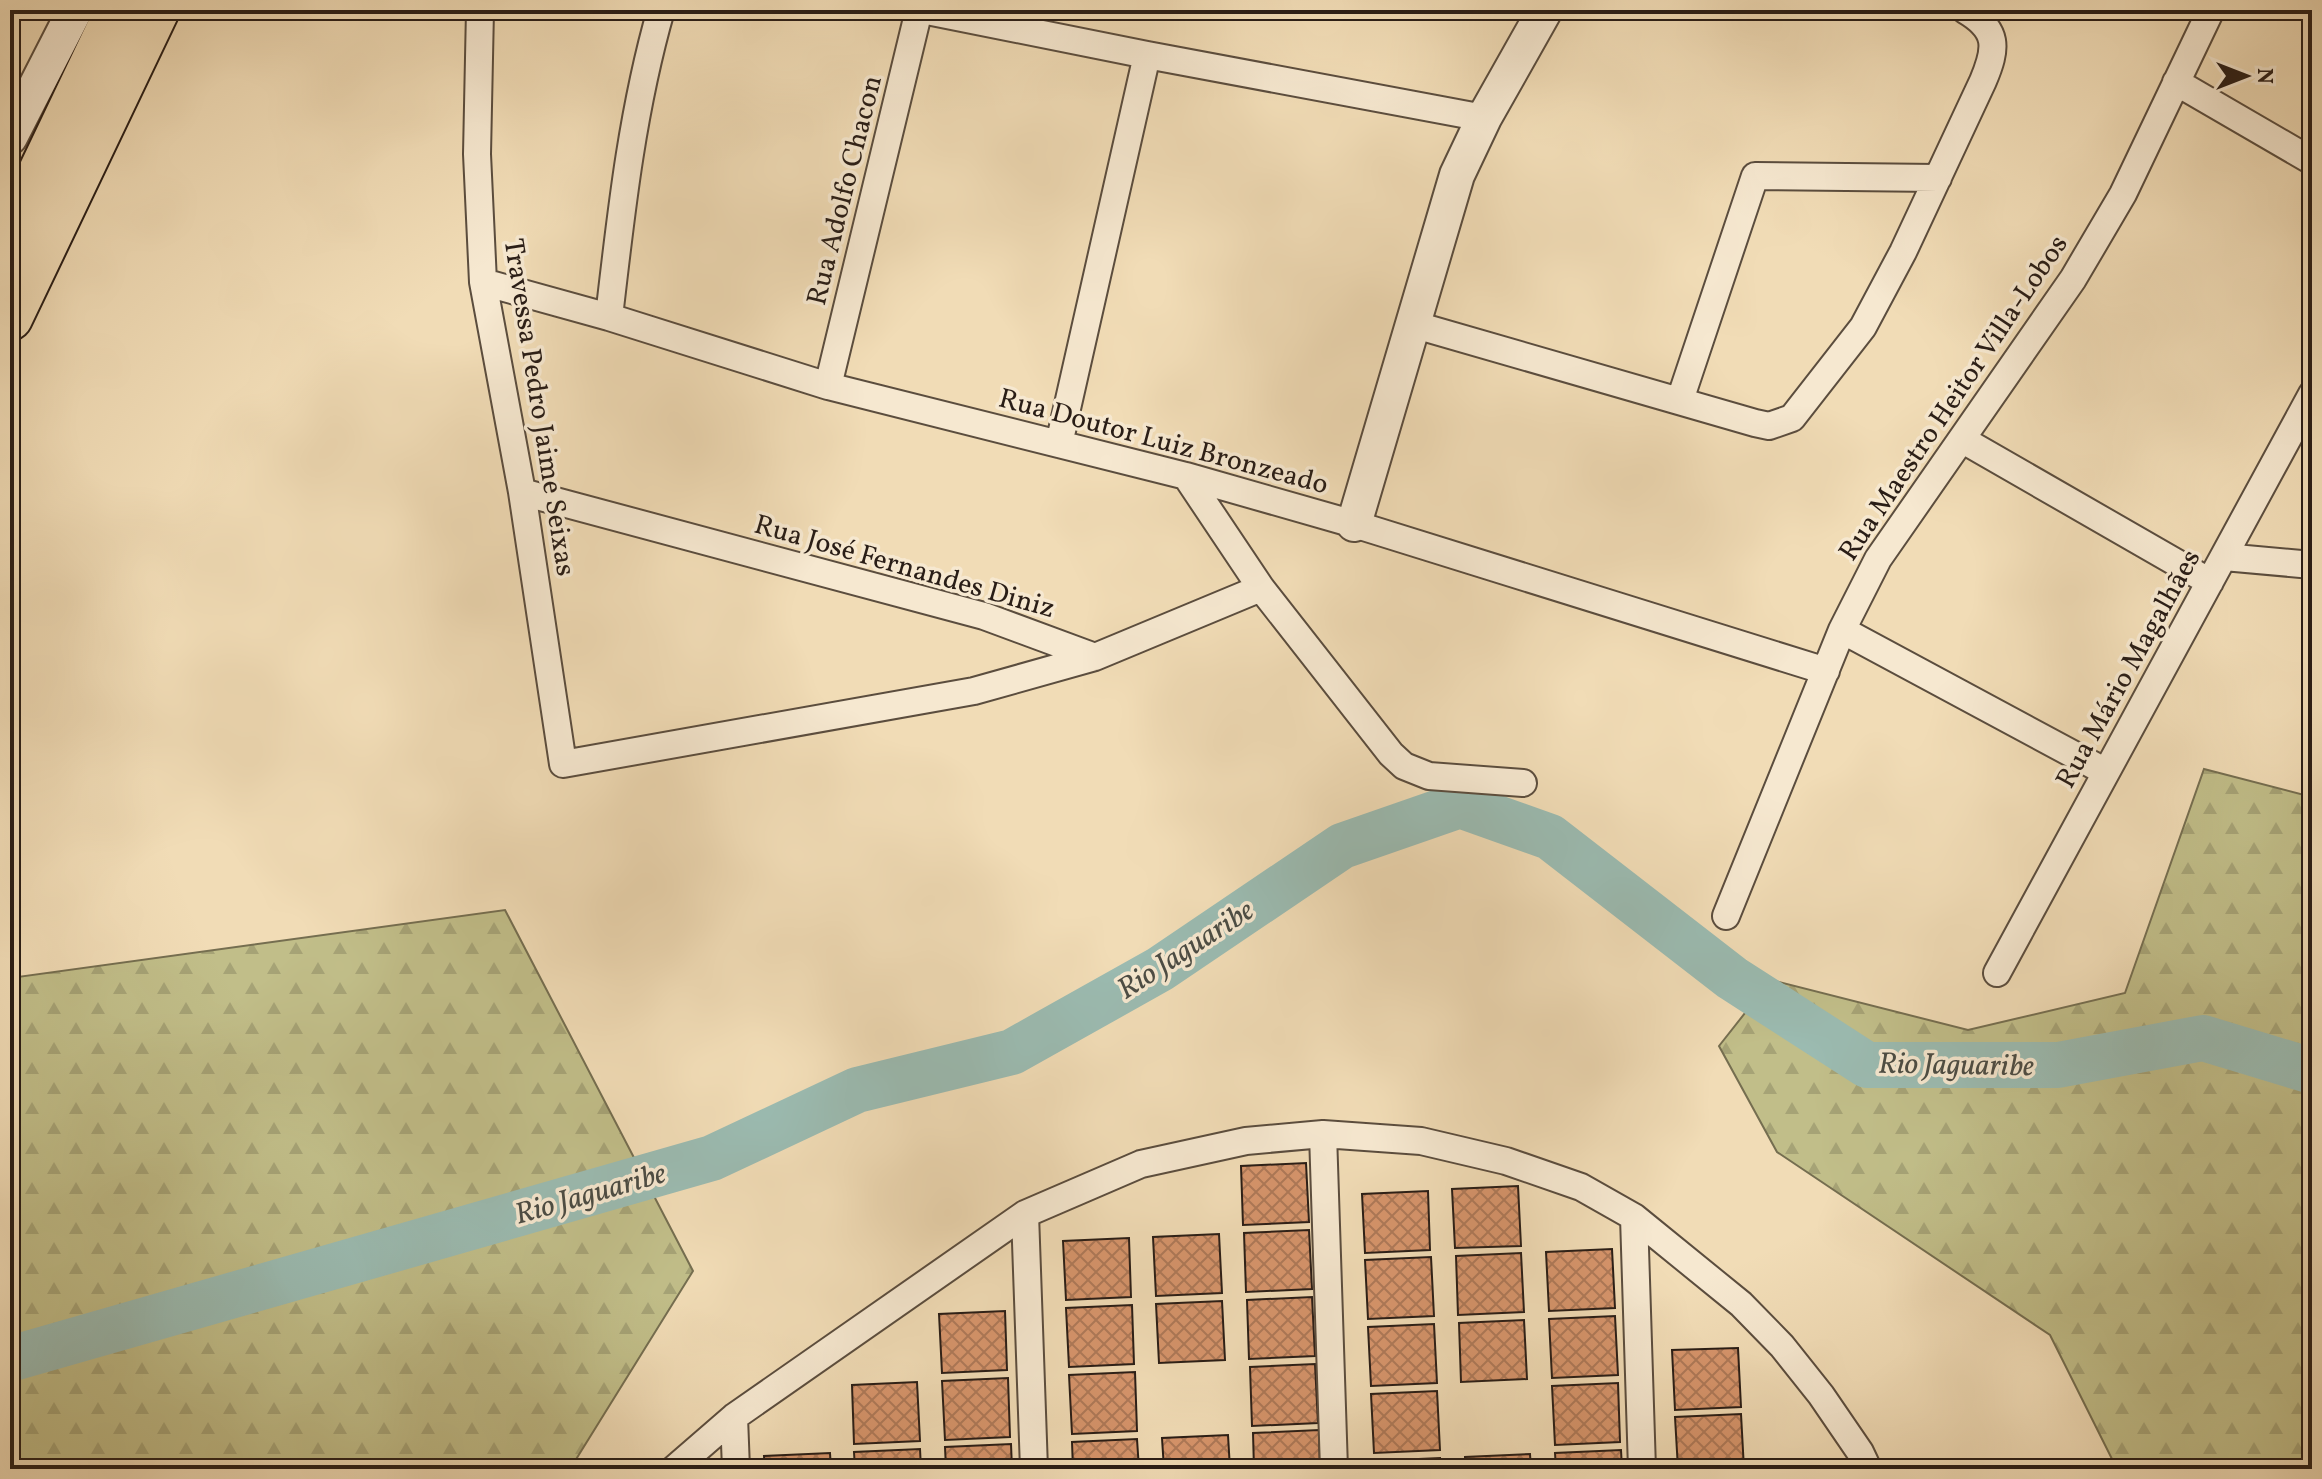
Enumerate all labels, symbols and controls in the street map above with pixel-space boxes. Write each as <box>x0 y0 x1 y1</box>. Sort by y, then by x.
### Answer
north arrow <box>2206 36 2286 116</box>
text: N <box>2248 68 2279 84</box>
street label: Rua Adolfo Chacon <box>798 72 893 310</box>
street label: Rua Maestro Heitor Villa-Lobos <box>1830 228 2078 569</box>
street label: Travessa Pedro Jaime Seixas <box>493 236 584 579</box>
street label: Rua Doutor Luiz Bronzeado <box>994 380 1332 505</box>
street label: Rua José Fernandes Diniz <box>750 506 1059 629</box>
street label: Rua Mário Magalhães <box>2047 543 2211 796</box>
water label: Rio Jaguaribe <box>1109 891 1263 1011</box>
water label: Rio Jaguaribe <box>1878 1044 2034 1088</box>
water label: Rio Jaguaribe <box>510 1153 671 1237</box>

